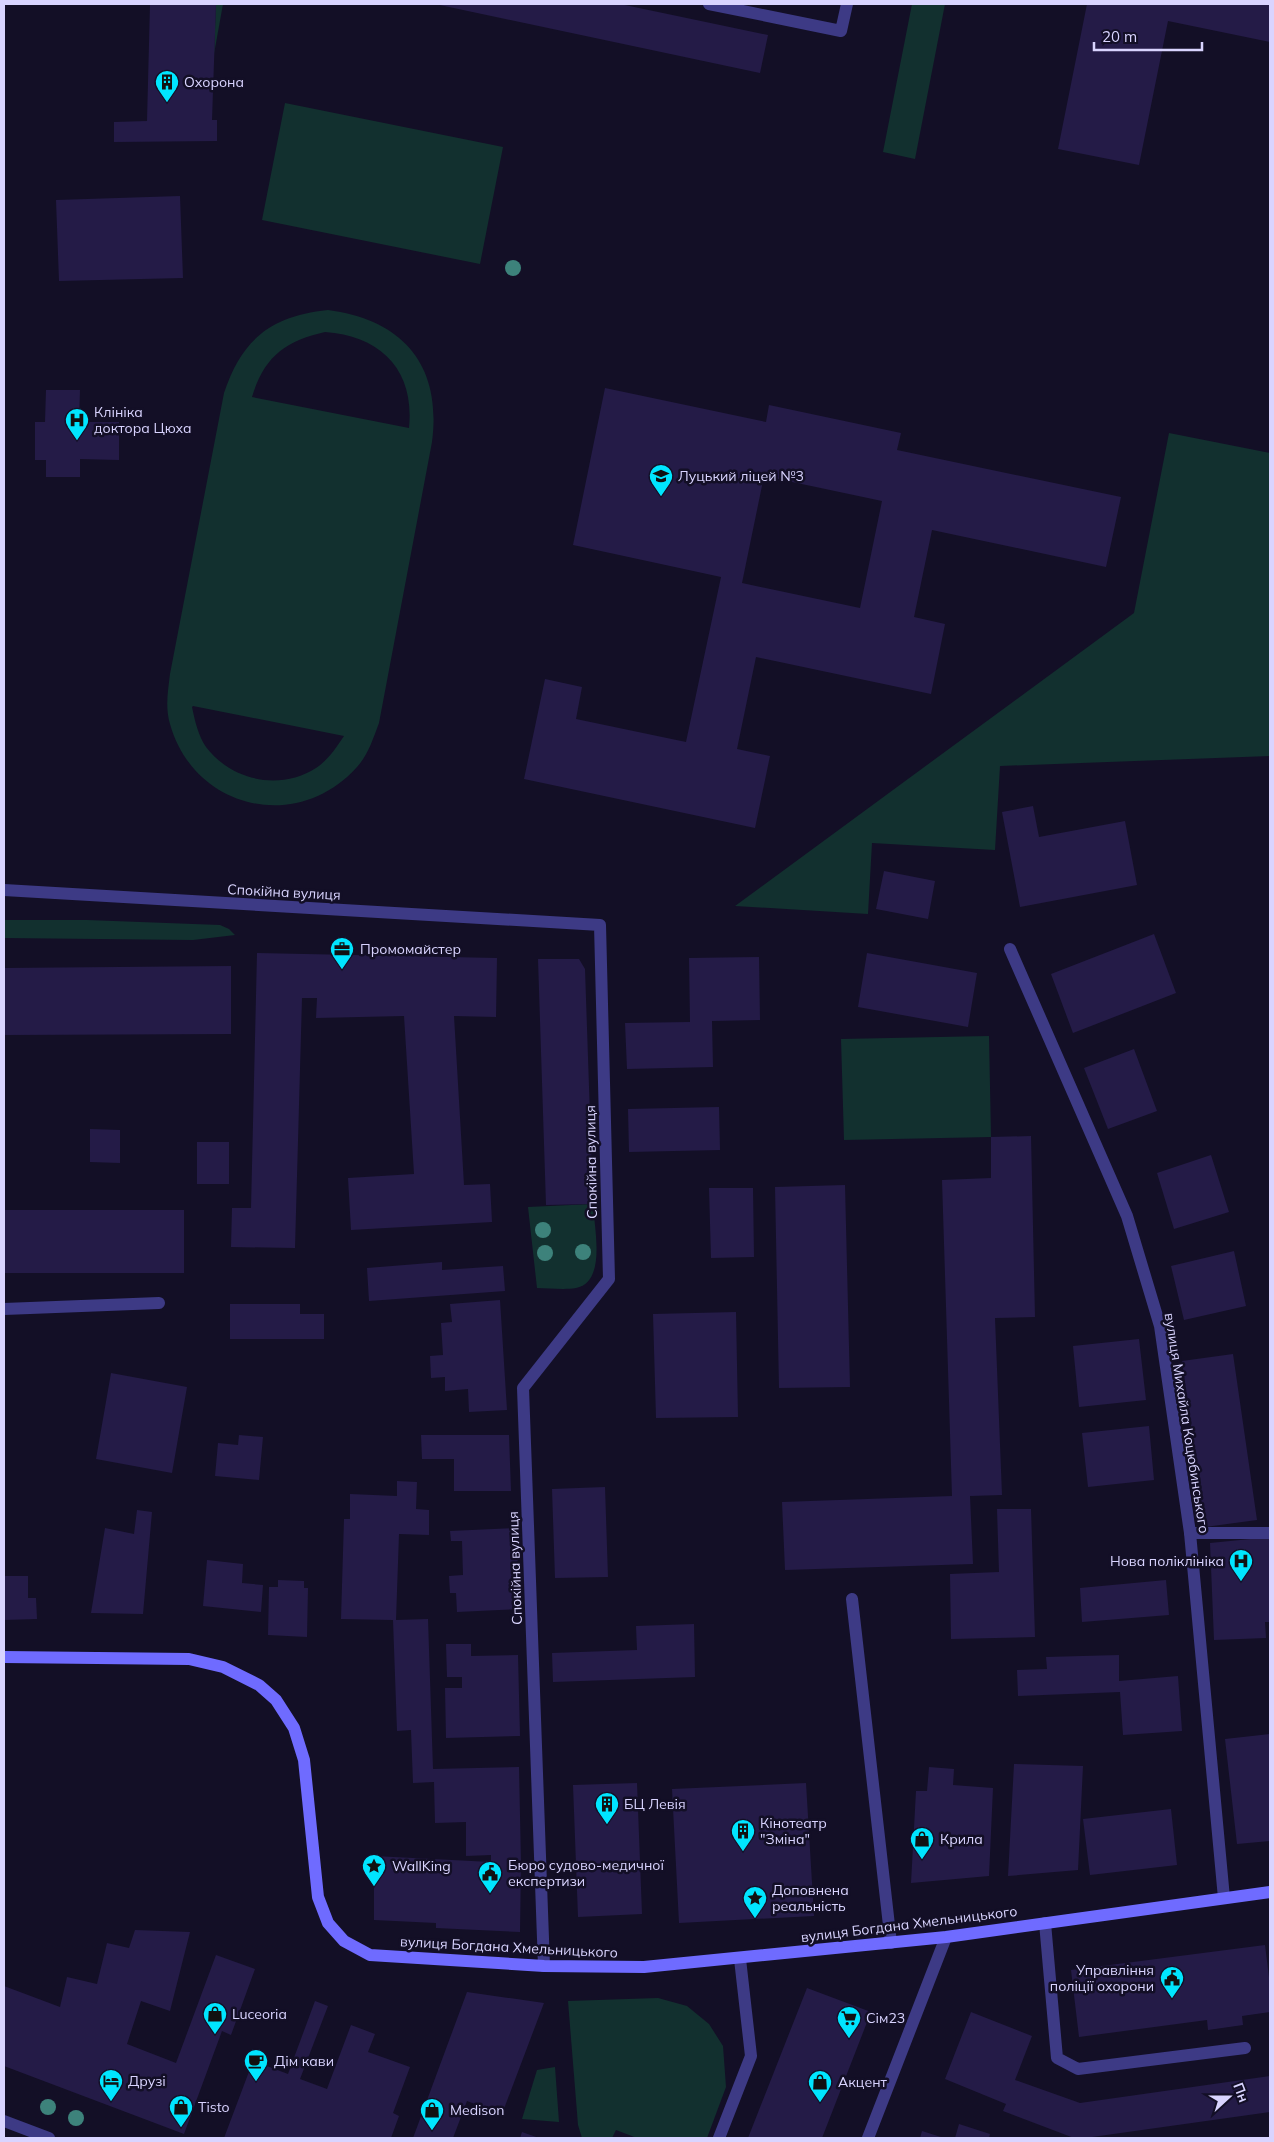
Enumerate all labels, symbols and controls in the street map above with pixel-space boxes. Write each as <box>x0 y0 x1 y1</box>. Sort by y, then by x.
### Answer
scale bar <box>1094 20 1202 52</box>
text: 20 m <box>1102 27 1137 46</box>
building icon: Охорона <box>154 69 180 103</box>
place label: Охорона <box>184 73 244 91</box>
place label: Клініка доктора Цюха <box>94 403 192 437</box>
hospital icon: Клініка доктора Цюха <box>64 407 90 441</box>
school or university icon: Луцький ліцей №3 <box>648 463 674 497</box>
place label: Луцький ліцей №3 <box>678 467 804 485</box>
street label: Спокійна вулиця <box>227 880 341 904</box>
office icon: Промомайстер <box>329 936 355 970</box>
place label: Промомайстер <box>360 940 461 958</box>
street label: Спокійна вулиця <box>581 1105 601 1219</box>
street label: вулиця Михайла Коцюбинського <box>1161 1311 1213 1535</box>
street label: Спокійна вулиця <box>504 1511 526 1625</box>
hospital icon: Нова поліклініка <box>1228 1548 1254 1582</box>
place label: Нова поліклініка <box>1110 1552 1224 1570</box>
building icon: БЦ Левія <box>594 1791 620 1825</box>
place label: БЦ Левія <box>624 1795 686 1813</box>
place label: Кінотеатр "Зміна" <box>760 1814 827 1848</box>
building icon: Кінотеатр "Зміна" <box>730 1818 756 1852</box>
shop icon: Крила <box>909 1826 935 1860</box>
place label: Крила <box>940 1830 983 1848</box>
place icon: WallKing <box>361 1853 387 1887</box>
place label: Бюро судово-медичної експертизи <box>508 1856 664 1890</box>
place label: WallKing <box>392 1857 451 1875</box>
public building icon: Бюро судово-медичної експертизи <box>477 1860 503 1894</box>
place label: Доповнена реальність <box>772 1881 849 1915</box>
place icon: Доповнена реальність <box>742 1885 768 1919</box>
street label: вулиця Богдана Хмельницького <box>800 1902 1018 1946</box>
street label: вулиця Богдана Хмельницького <box>400 1932 618 1962</box>
place label: Управління поліції охорони <box>1050 1961 1154 1995</box>
public building icon: Управління поліції охорони <box>1159 1965 1185 1999</box>
shop icon: Luceoria <box>202 2001 228 2035</box>
place label: Luceoria <box>232 2005 287 2023</box>
supermarket icon: Сім23 <box>836 2005 862 2039</box>
place label: Сім23 <box>866 2009 905 2027</box>
cafe icon: Дім кави <box>243 2048 269 2082</box>
place label: Дім кави <box>274 2052 334 2070</box>
hotel icon: Друзі <box>98 2068 124 2102</box>
shop icon: Акцент <box>807 2069 833 2103</box>
place label: Друзі <box>128 2072 166 2090</box>
north arrow <box>1204 2072 1254 2122</box>
place label: Акцент <box>838 2073 888 2091</box>
text: Пн <box>1229 2080 1253 2105</box>
shop icon: Tisto <box>168 2094 194 2128</box>
shop icon: Medison <box>419 2097 445 2131</box>
place label: Tisto <box>198 2098 230 2116</box>
place label: Medison <box>450 2101 505 2119</box>

